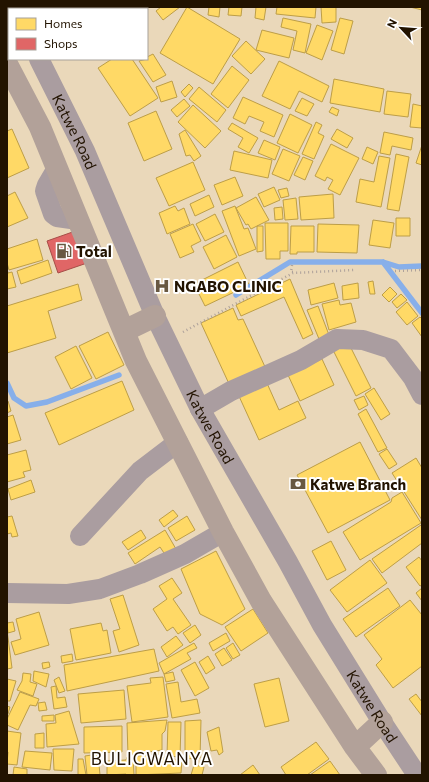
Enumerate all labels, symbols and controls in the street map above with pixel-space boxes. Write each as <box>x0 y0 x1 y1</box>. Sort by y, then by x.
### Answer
legend <box>8 8 148 60</box>
north arrow <box>381 8 421 48</box>
text: Homes <box>44 16 82 30</box>
text: N <box>384 17 399 30</box>
text: Shops <box>44 36 78 50</box>
street label: Katwe Road <box>49 91 101 172</box>
fuel station icon: Total <box>55 242 73 260</box>
place label: Total <box>76 242 112 260</box>
hospital icon: NGABO CLINIC <box>153 277 171 295</box>
place label: NGABO CLINIC <box>174 277 282 295</box>
street label: Katwe Road <box>183 387 238 467</box>
bank icon: Katwe Branch <box>289 475 307 493</box>
place label: Katwe Branch <box>310 475 406 493</box>
street label: Katwe Road <box>343 667 402 746</box>
district label: BULIGWANYA <box>91 748 213 769</box>

